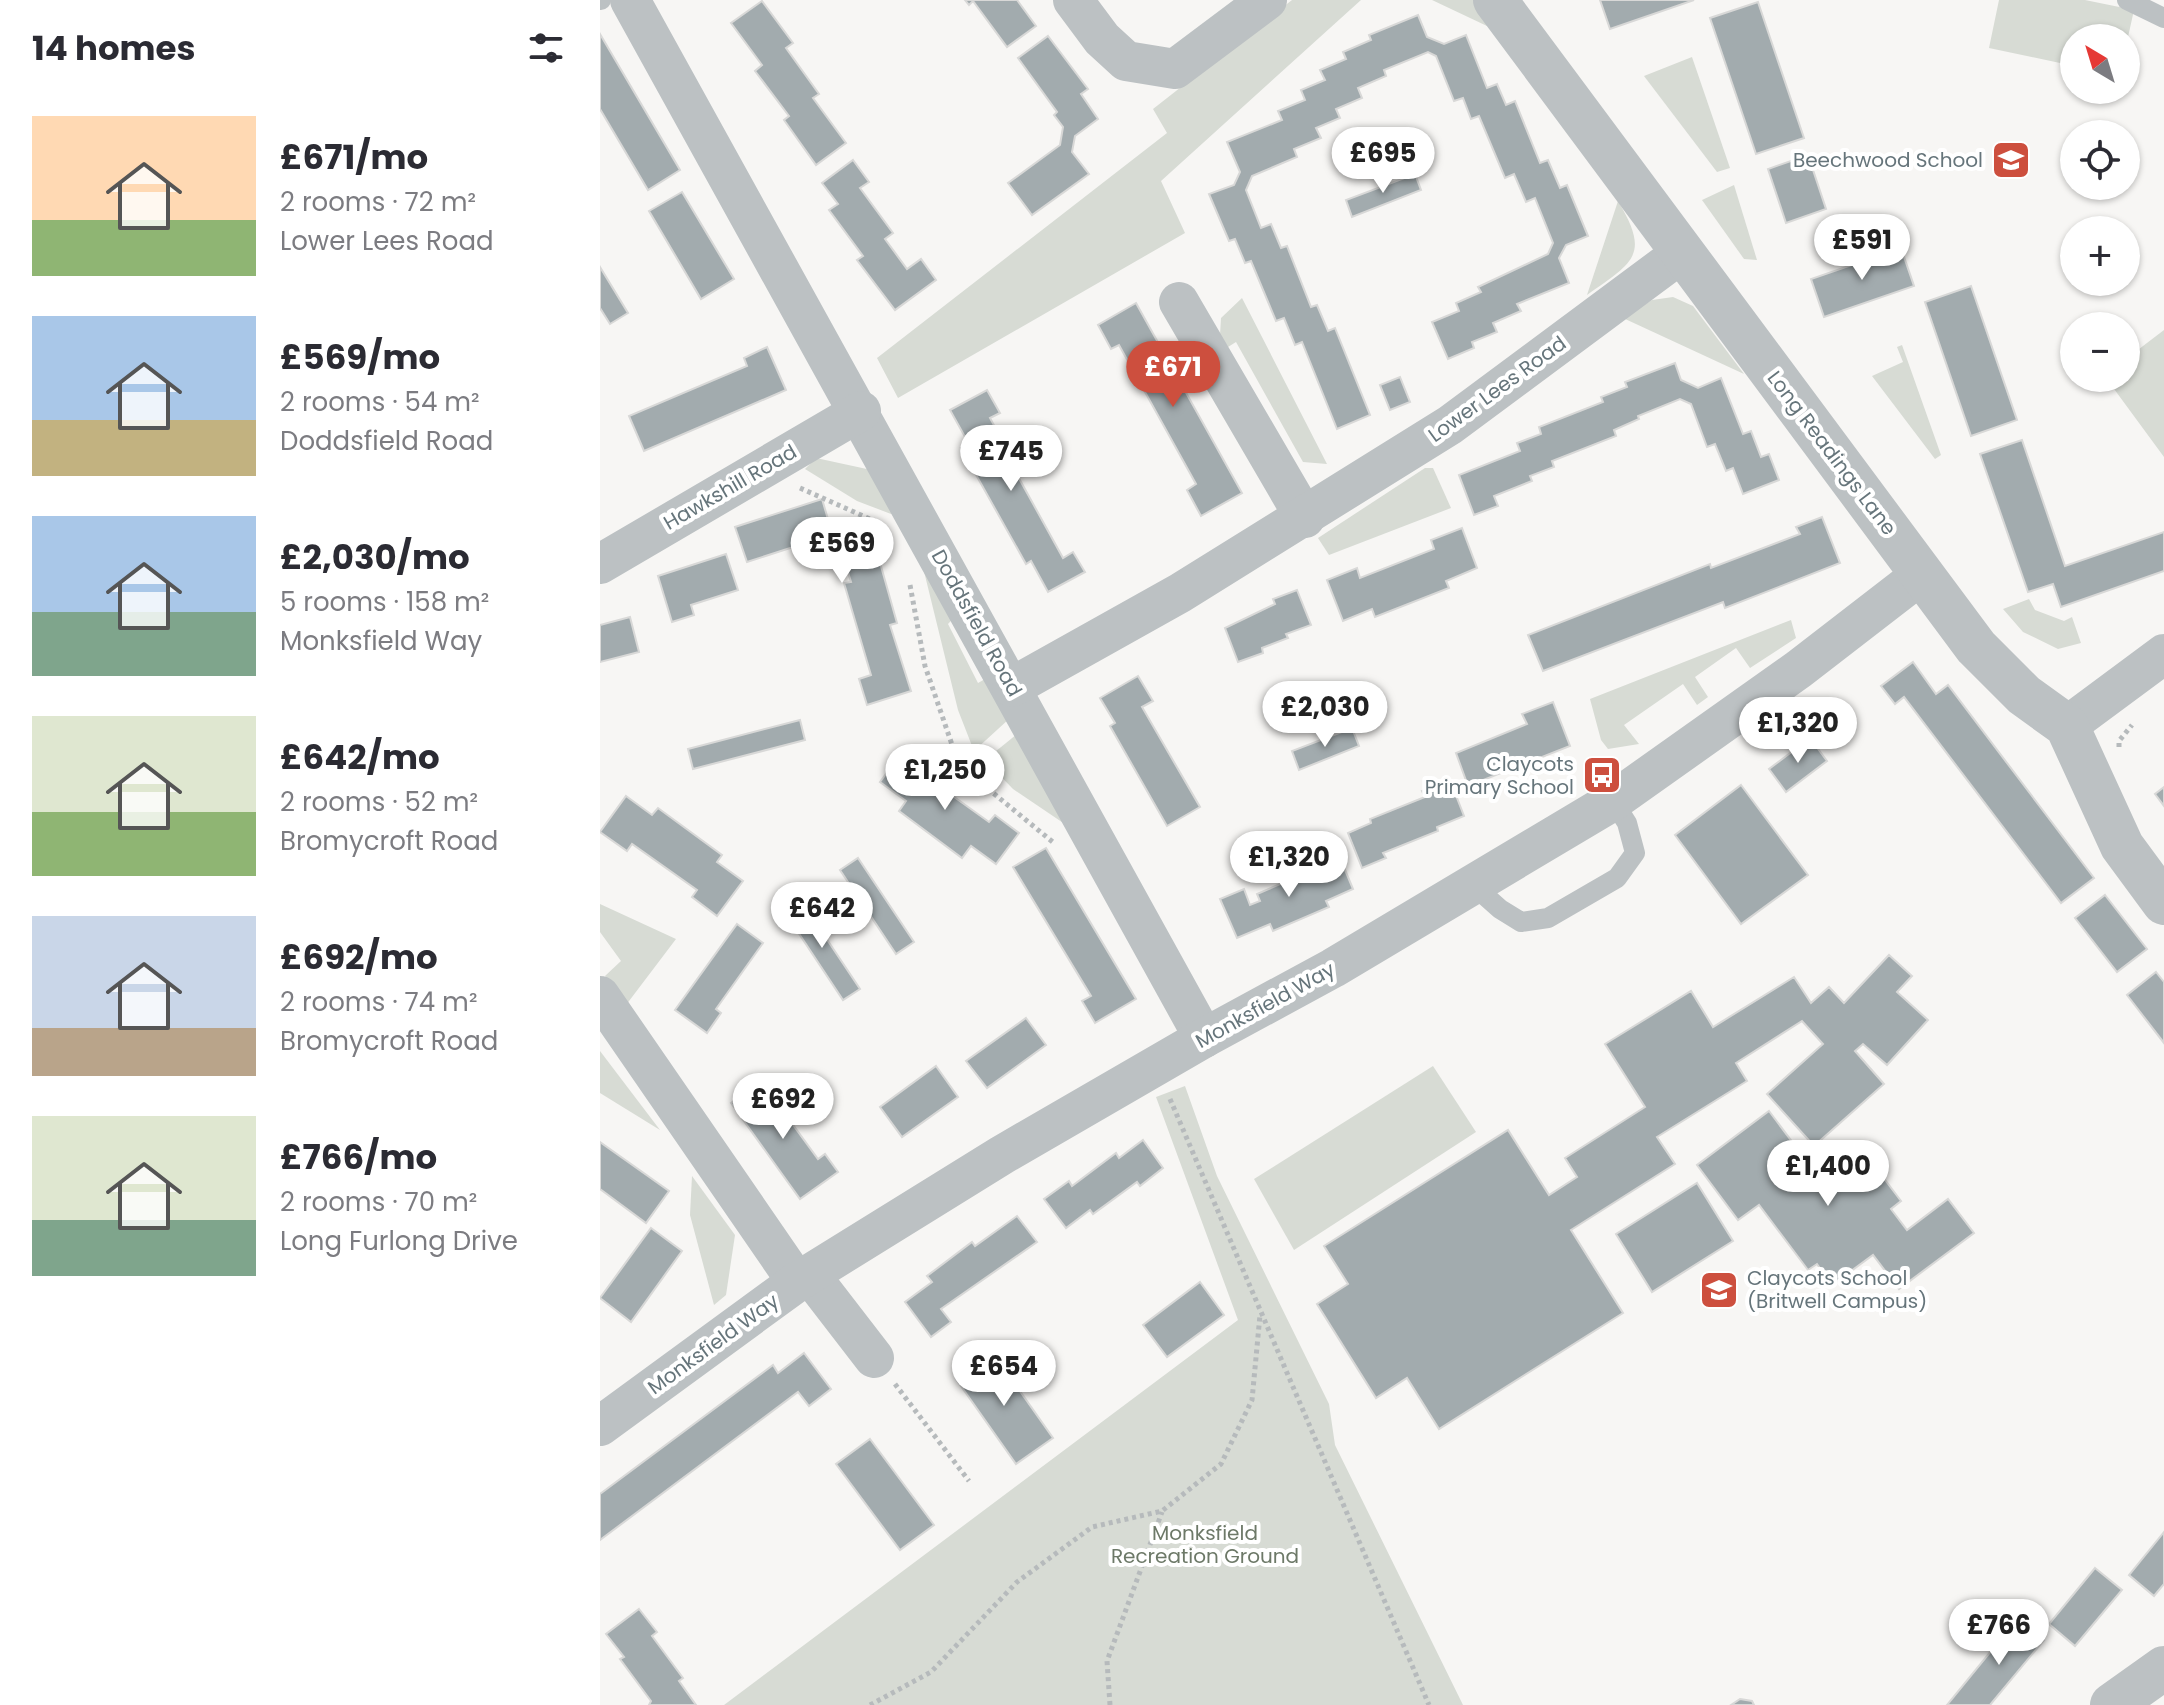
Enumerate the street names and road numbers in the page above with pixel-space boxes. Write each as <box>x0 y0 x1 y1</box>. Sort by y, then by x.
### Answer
street label: Lower Lees Road <box>1422 329 1572 449</box>
street label: Long Readings Lane <box>1761 365 1903 541</box>
street label: Hawkshill Road <box>658 438 802 536</box>
street label: Doddsfield Road <box>925 544 1029 702</box>
street label: Monksfield Way <box>1190 955 1340 1055</box>
street label: Monksfield Way <box>642 1287 784 1401</box>

